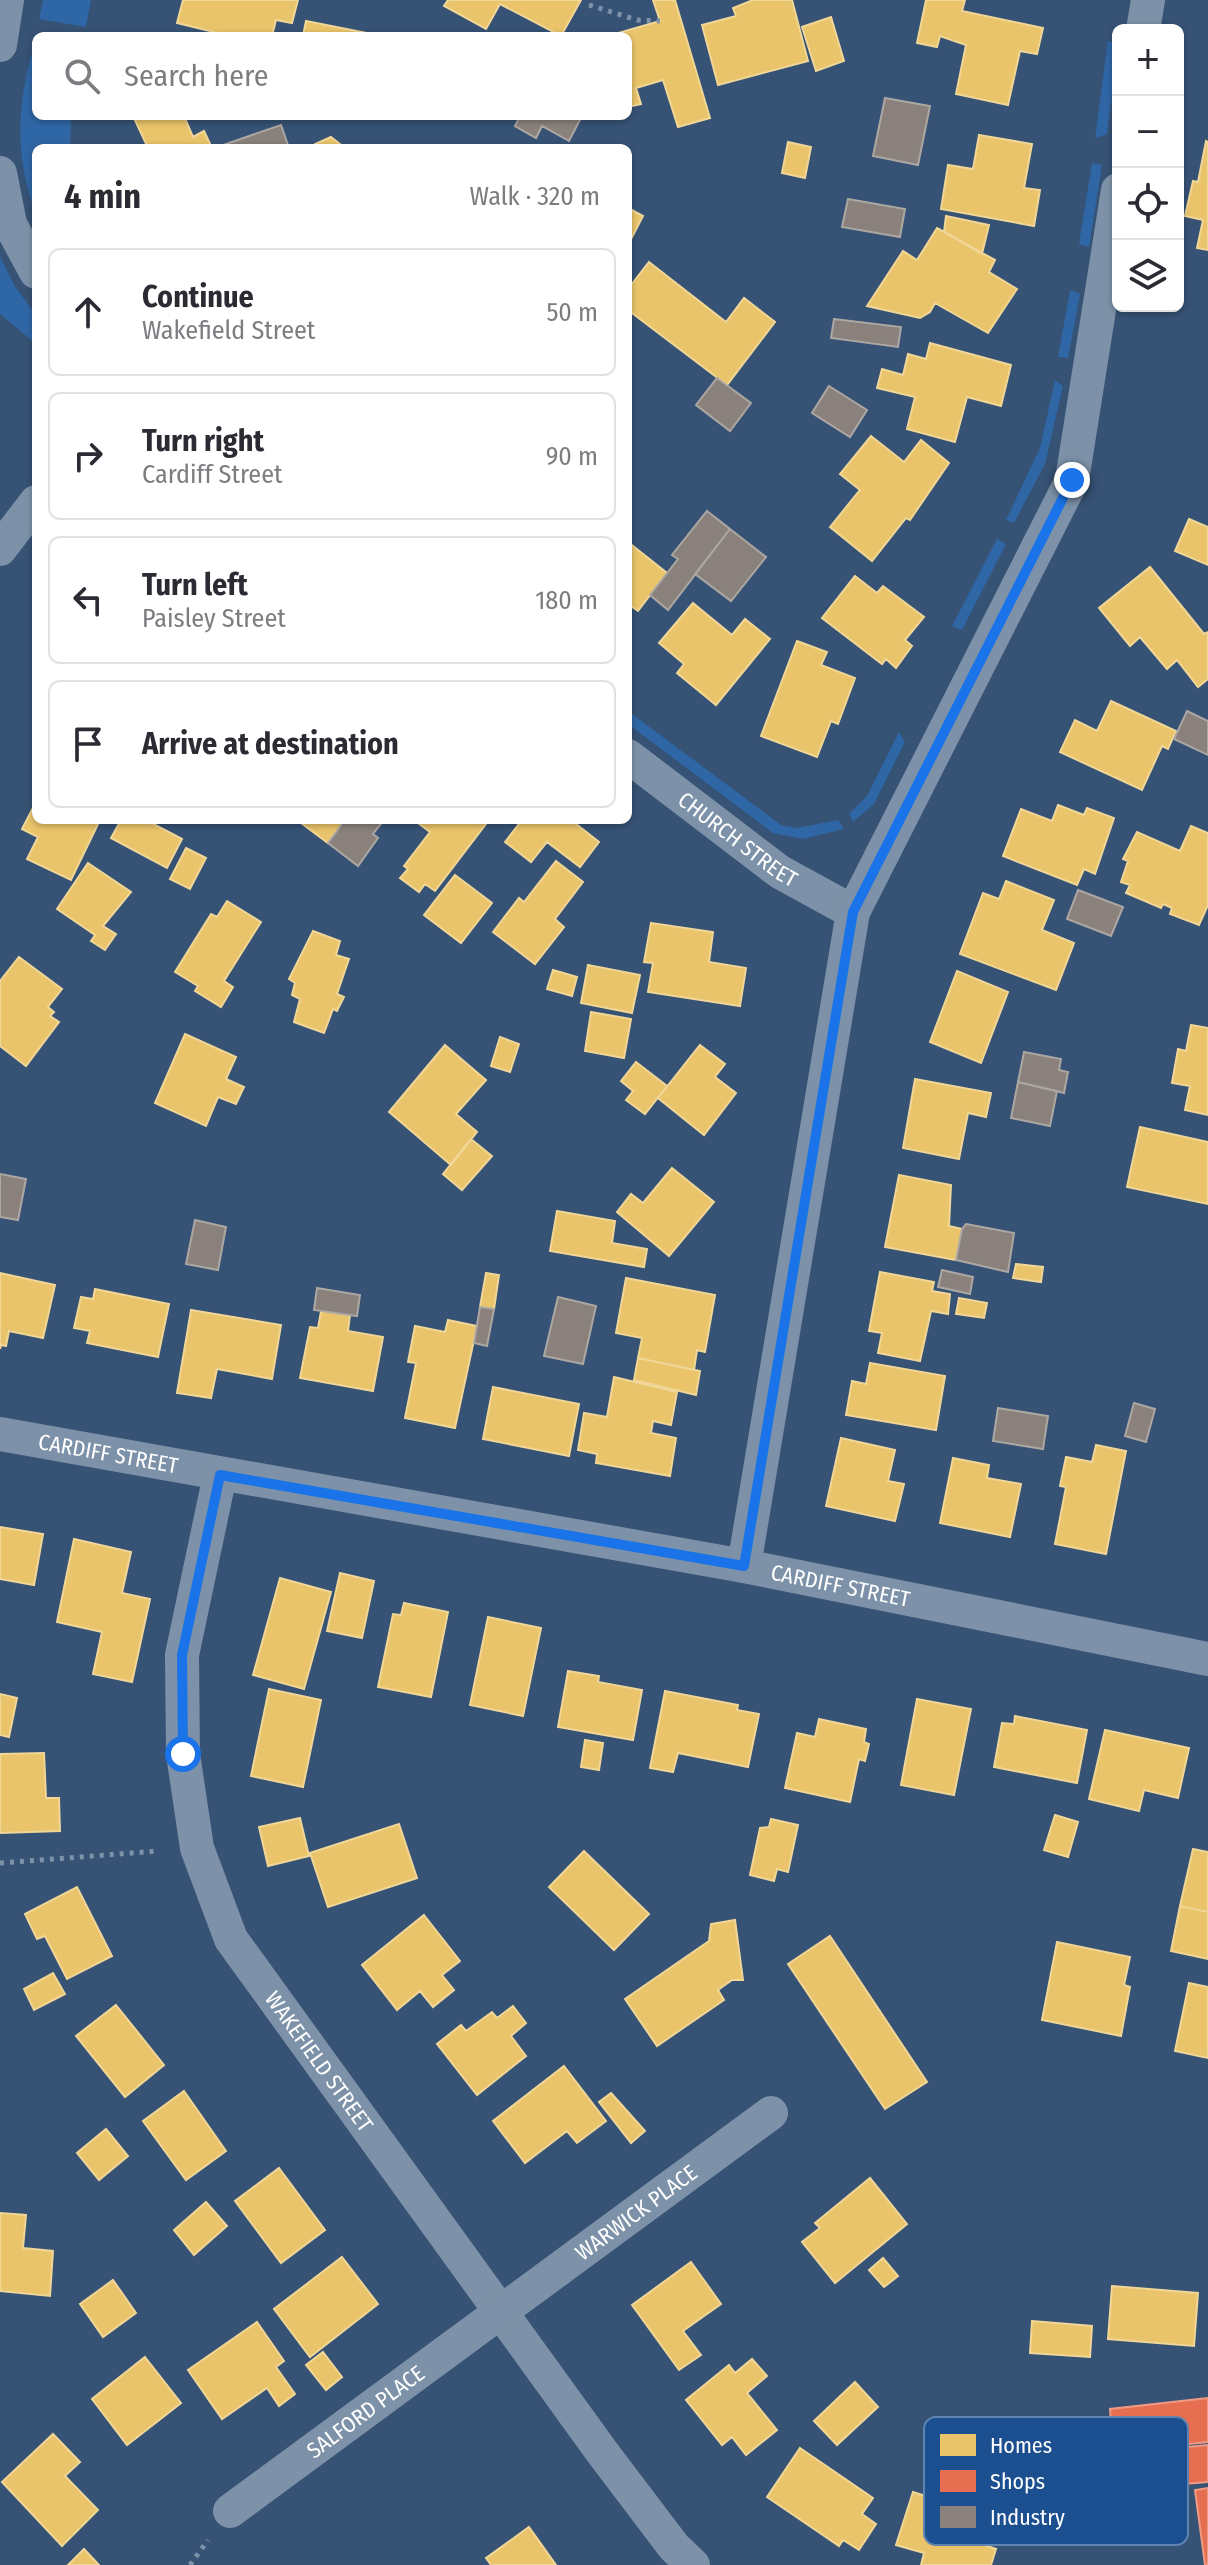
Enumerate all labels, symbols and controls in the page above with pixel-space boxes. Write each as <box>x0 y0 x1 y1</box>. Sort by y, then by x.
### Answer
map controls <box>1112 24 1184 312</box>
button: + <box>1112 24 1184 96</box>
search box <box>32 32 632 120</box>
icon: search <box>60 54 104 98</box>
text: Search here <box>124 58 269 94</box>
button: − <box>1112 96 1184 168</box>
button: locate <box>1112 168 1184 240</box>
text: 4 min <box>64 176 141 217</box>
text: Walk · 320 m <box>469 181 600 212</box>
button: layers <box>1112 240 1184 312</box>
text: Continue <box>142 279 254 315</box>
icon: ahead <box>66 290 110 334</box>
text: 50 m <box>546 297 598 328</box>
text: Wakefield Street <box>142 315 315 346</box>
text: Turn right <box>142 423 264 459</box>
icon: right <box>66 434 110 478</box>
text: 90 m <box>546 441 598 472</box>
text: Cardiff Street <box>142 459 282 490</box>
route end <box>1054 462 1090 498</box>
text: Turn left <box>142 567 248 603</box>
icon: left <box>66 578 110 622</box>
text: 180 m <box>535 585 598 616</box>
text: Paisley Street <box>142 603 286 634</box>
icon: arrive <box>66 722 110 766</box>
text: Arrive at destination <box>142 726 399 762</box>
street label: CHURCH STREET <box>673 786 803 893</box>
street label: CARDIFF STREET <box>36 1428 181 1479</box>
street label: CARDIFF STREET <box>768 1559 913 1613</box>
route start <box>165 1736 201 1772</box>
street label: WAKEFIELD STREET <box>259 1986 379 2138</box>
street label: WARWICK PLACE <box>570 2159 702 2266</box>
street label: SALFORD PLACE <box>302 2360 430 2464</box>
legend <box>924 2417 1188 2545</box>
text: Homes <box>990 2432 1052 2459</box>
text: Shops <box>990 2468 1045 2495</box>
text: Industry <box>990 2504 1065 2531</box>

